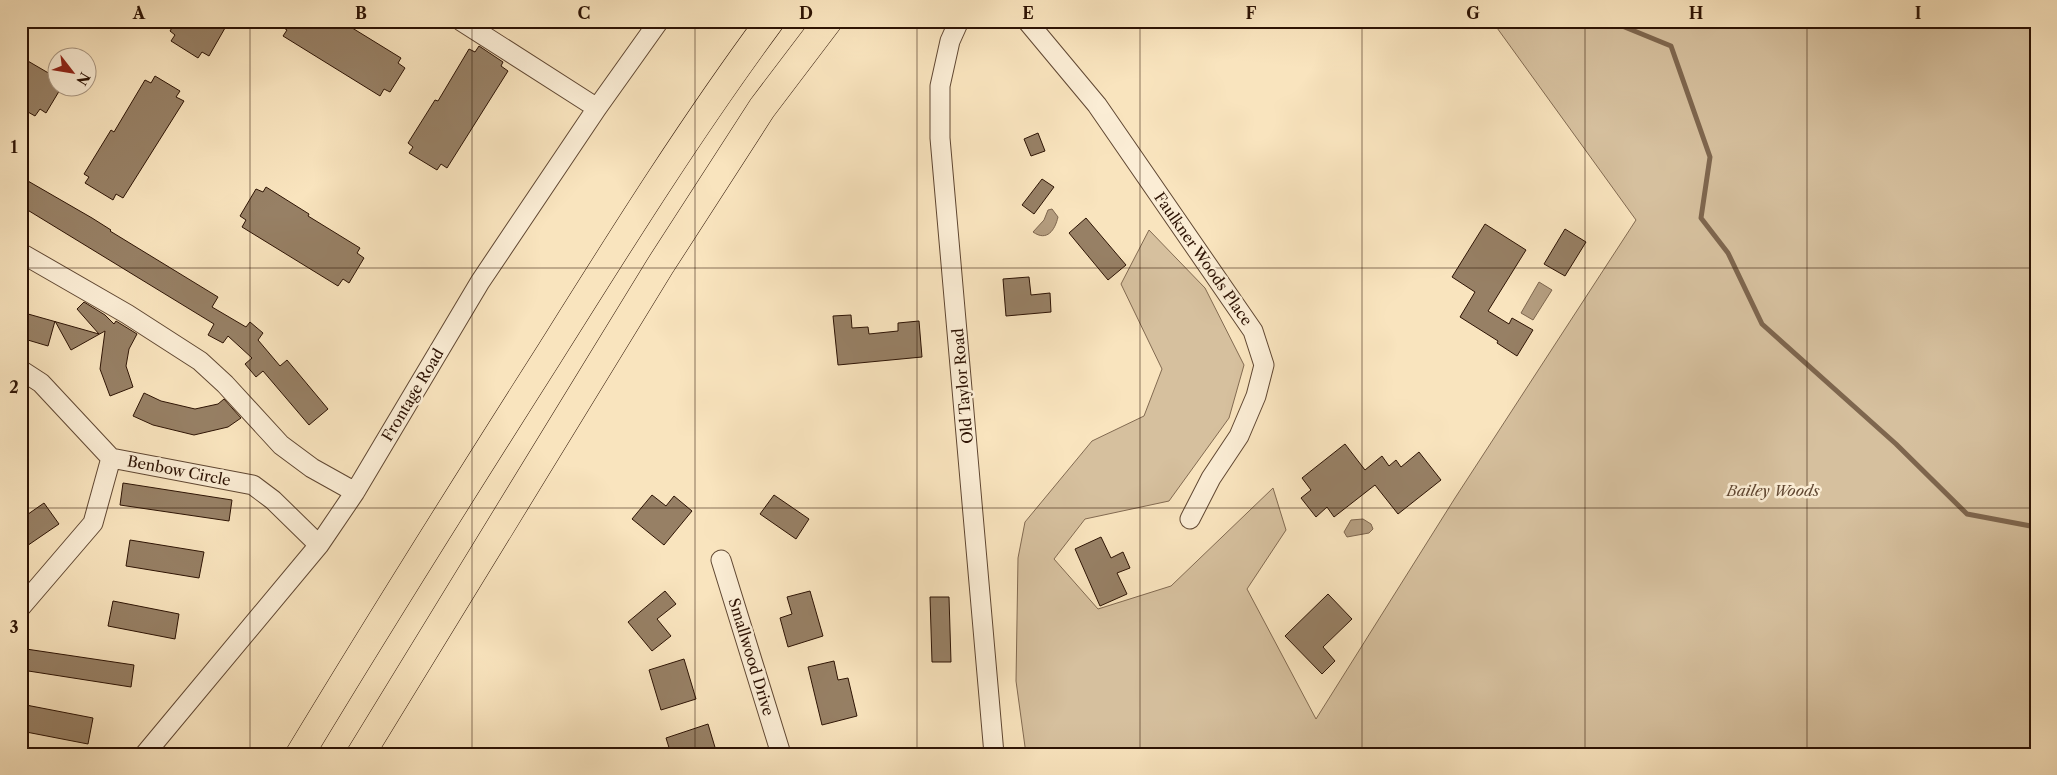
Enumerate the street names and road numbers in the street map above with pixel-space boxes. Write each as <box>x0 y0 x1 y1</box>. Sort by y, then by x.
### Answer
street label: Faulkner Woods Place <box>1150 188 1257 329</box>
street label: Old Taylor Road <box>948 327 977 445</box>
street label: Frontage Road <box>377 345 448 445</box>
street label: Benbow Circle <box>126 451 232 490</box>
street label: Smallwood Drive <box>725 596 778 718</box>

